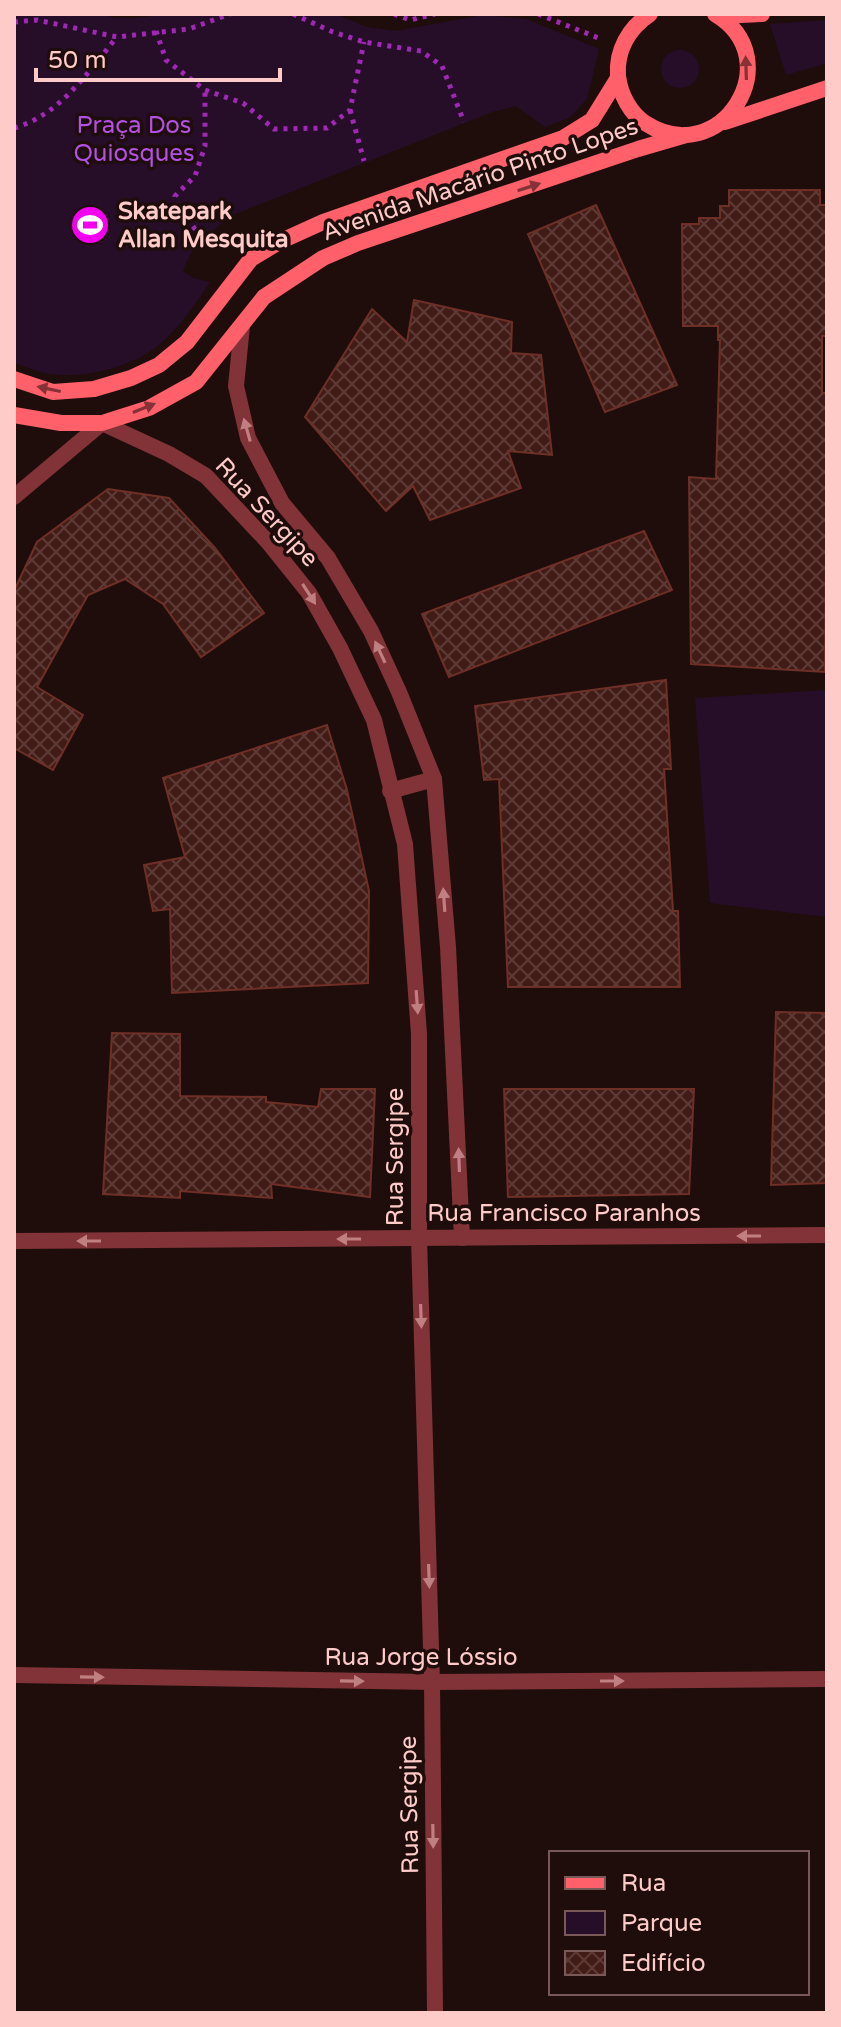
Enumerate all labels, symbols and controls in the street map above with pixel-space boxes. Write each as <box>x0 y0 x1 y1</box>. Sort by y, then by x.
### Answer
scale bar <box>36 32 280 82</box>
text: 50 m <box>48 46 106 75</box>
one-way arrow <box>740 55 753 80</box>
park label: Praça Dos Quiosques <box>74 111 194 168</box>
street label: Avenida Macário Pinto Lopes <box>318 112 642 247</box>
one-way arrow <box>518 180 542 193</box>
place label: Skatepark Allan Mesquita <box>118 197 288 254</box>
sports icon: Skatepark Allan Mesquita <box>69 204 111 246</box>
one-way arrow <box>36 382 61 394</box>
one-way arrow <box>133 401 157 414</box>
one-way arrow <box>240 418 253 442</box>
street label: Rua Sergipe <box>209 452 324 573</box>
one-way arrow <box>301 584 316 605</box>
one-way arrow <box>373 640 387 663</box>
one-way arrow <box>437 888 450 913</box>
one-way arrow <box>411 990 424 1015</box>
street label: Rua Sergipe <box>381 1088 410 1226</box>
one-way arrow <box>452 1147 465 1172</box>
street label: Rua Francisco Paranhos <box>427 1199 701 1228</box>
one-way arrow <box>736 1230 761 1242</box>
one-way arrow <box>336 1233 361 1245</box>
one-way arrow <box>76 1235 101 1247</box>
one-way arrow <box>415 1304 428 1329</box>
one-way arrow <box>422 1564 435 1589</box>
street label: Rua Jorge Lóssio <box>324 1643 518 1672</box>
one-way arrow <box>80 1670 105 1683</box>
one-way arrow <box>340 1674 365 1687</box>
one-way arrow <box>600 1674 625 1687</box>
street label: Rua Sergipe <box>394 1736 425 1874</box>
one-way arrow <box>427 1824 439 1849</box>
legend <box>549 1851 809 1995</box>
text: Rua <box>621 1869 666 1898</box>
text: Parque <box>621 1909 702 1938</box>
text: Edifício <box>621 1949 706 1978</box>

